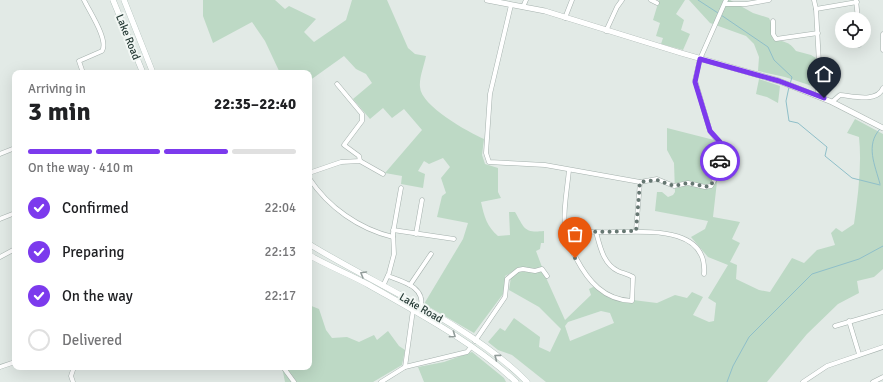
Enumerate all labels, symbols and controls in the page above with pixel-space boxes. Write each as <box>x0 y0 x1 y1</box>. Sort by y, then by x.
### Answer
street label: Lake Road <box>113 12 143 62</box>
map controls <box>835 12 871 48</box>
button: locate <box>835 12 871 48</box>
pin <box>807 57 841 98</box>
icon: home <box>813 63 835 85</box>
text: Arriving in <box>28 81 86 97</box>
text: 22:35–22:40 <box>214 95 296 113</box>
text: 3 min <box>28 96 91 128</box>
courier <box>700 141 740 181</box>
icon: car <box>709 150 731 172</box>
text: On the way · 410 m <box>28 160 133 176</box>
icon: check <box>28 197 50 219</box>
text: Confirmed <box>62 199 129 217</box>
text: 22:04 <box>264 200 296 216</box>
pin <box>558 217 592 258</box>
icon: bag <box>564 223 586 245</box>
icon: check <box>28 241 50 263</box>
text: Preparing <box>62 243 125 261</box>
text: 22:13 <box>264 244 296 260</box>
one-way arrow <box>360 272 367 279</box>
icon: check <box>28 285 50 307</box>
text: On the way <box>62 287 133 305</box>
text: 22:17 <box>264 288 296 304</box>
street label: Lake Road <box>397 290 445 326</box>
one-way arrow <box>449 330 456 337</box>
text: Delivered <box>62 331 122 349</box>
one-way arrow <box>495 355 502 362</box>

